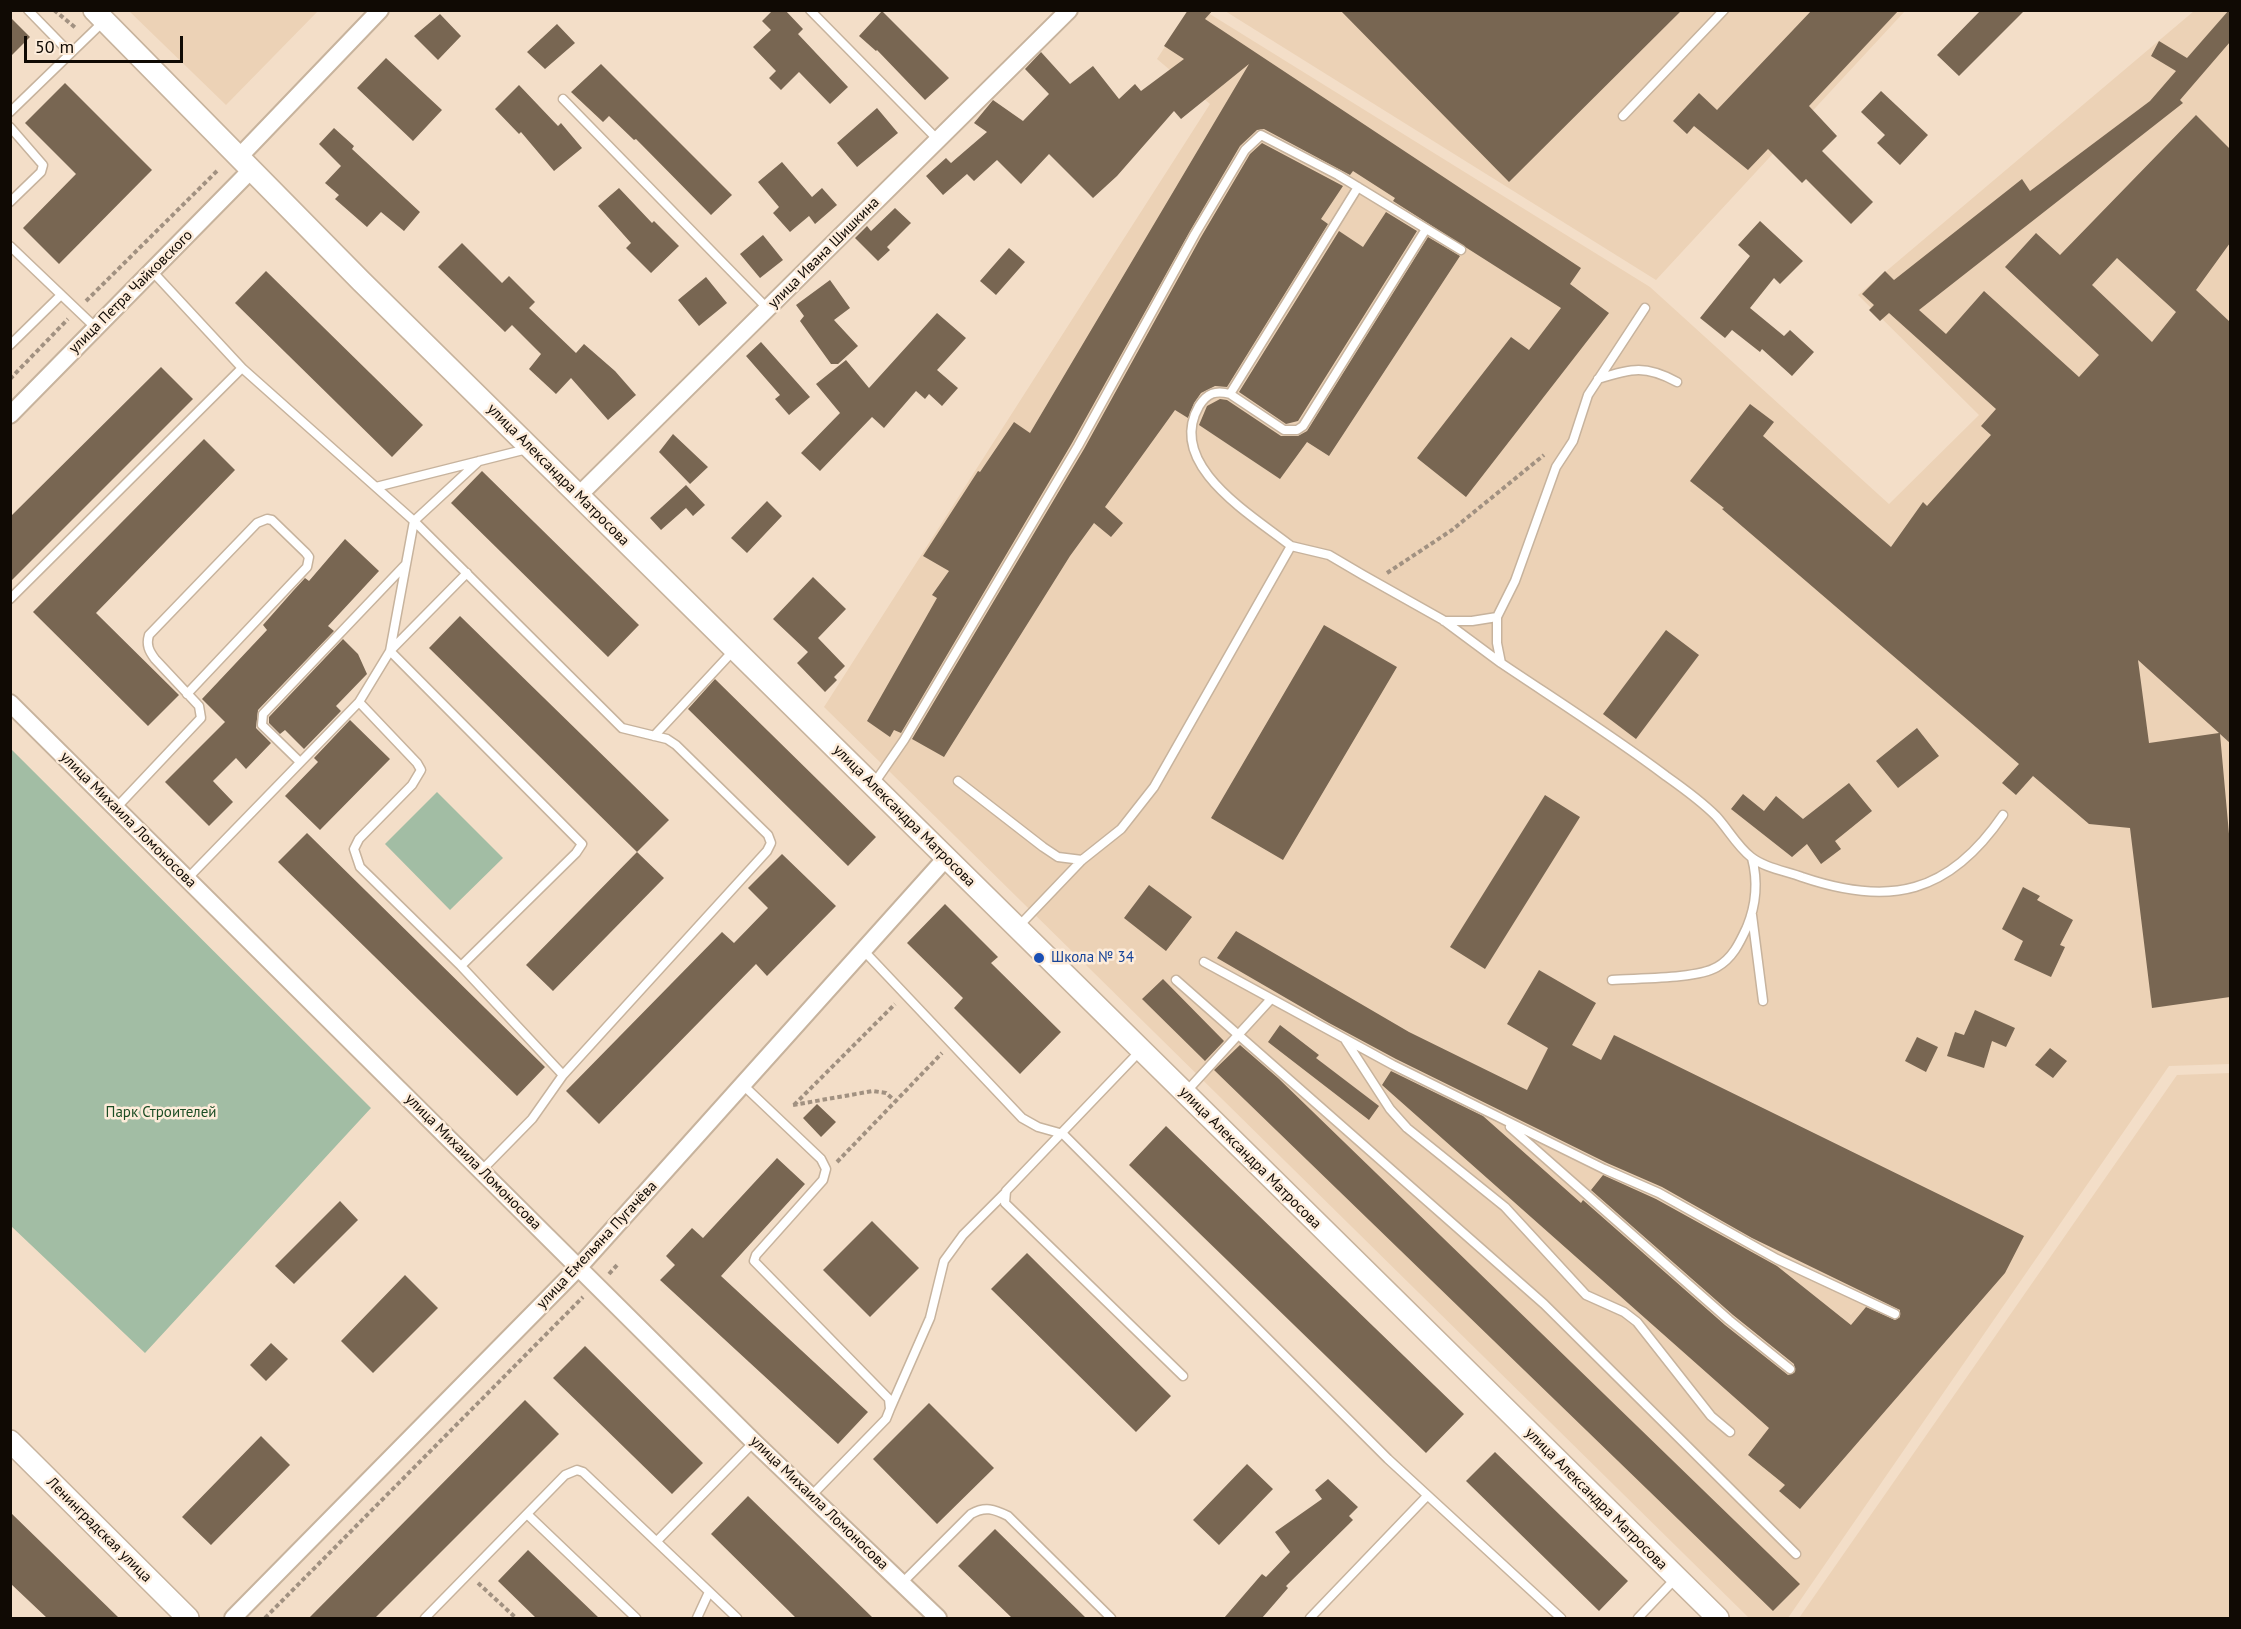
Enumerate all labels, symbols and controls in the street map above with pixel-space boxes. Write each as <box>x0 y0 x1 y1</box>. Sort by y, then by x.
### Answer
scale bar <box>27 24 186 62</box>
text: 50 m <box>35 35 74 58</box>
street label: улица Ивана Шишкина <box>765 194 883 312</box>
street label: улица Петра Чайковского <box>65 226 197 358</box>
street label: улица Александра Матросова <box>483 400 633 550</box>
street label: улица Александра Матросова <box>829 741 979 891</box>
street label: улица Михаила Ломоносова <box>56 748 200 892</box>
place label: Школа № 34 <box>1051 949 1134 967</box>
marker: Школа № 34 <box>1032 951 1046 965</box>
street label: улица Александра Матросова <box>1175 1083 1325 1233</box>
street label: улица Михаила Ломоносова <box>401 1090 545 1234</box>
park label: Парк Строителей <box>106 1104 216 1122</box>
street label: улица Емельяна Пугачёва <box>533 1177 661 1313</box>
street label: улица Александра Матросова <box>1521 1424 1671 1574</box>
street label: улица Михаила Ломоносова <box>746 1432 892 1574</box>
street label: Ленинградская улица <box>43 1474 155 1586</box>

